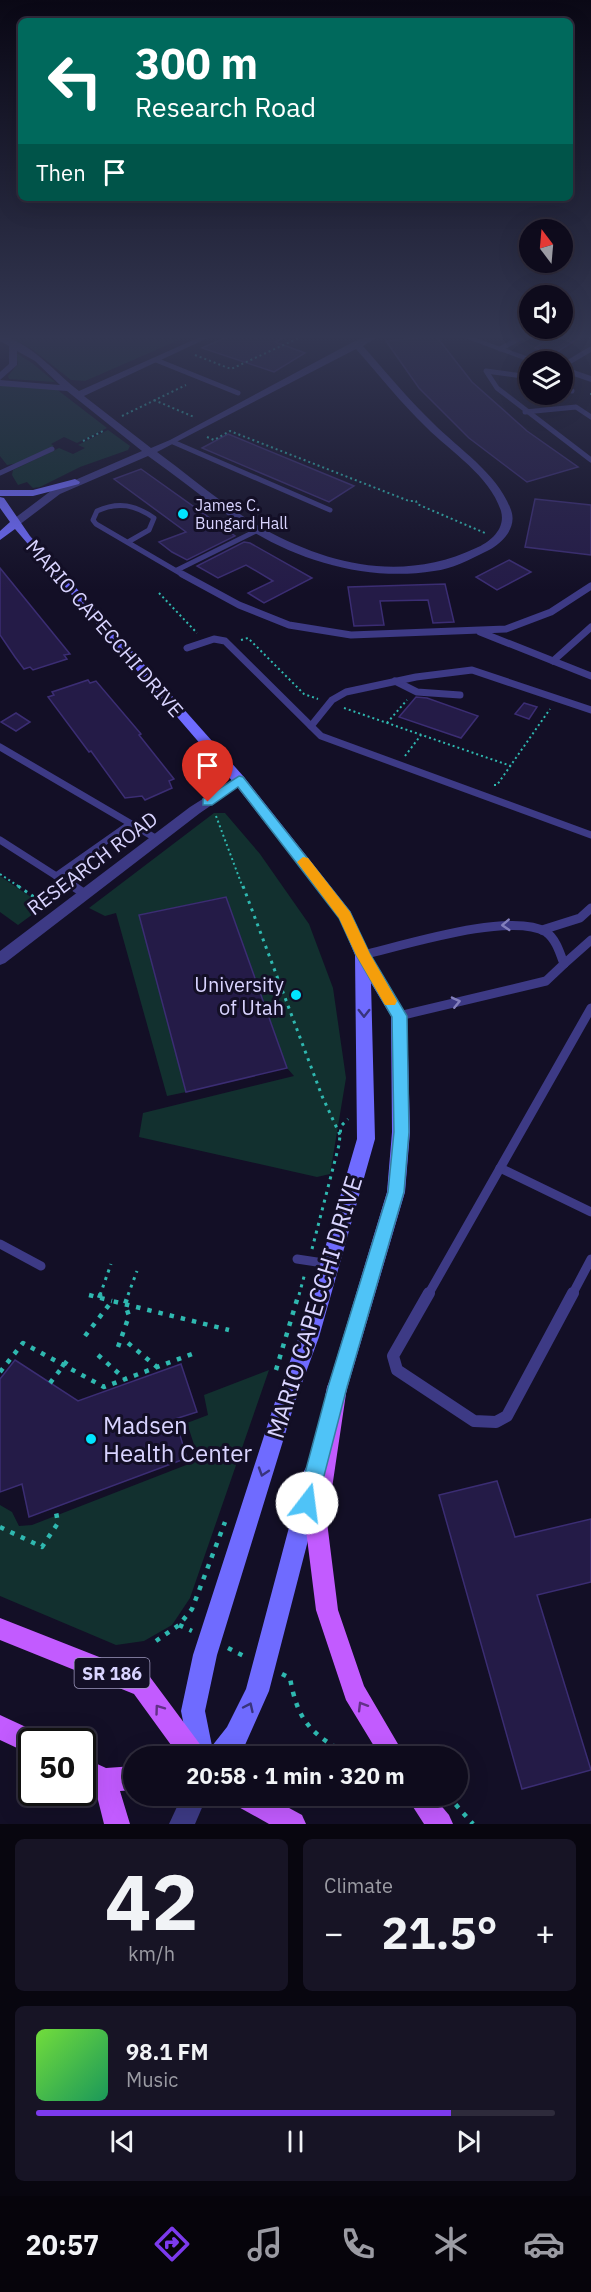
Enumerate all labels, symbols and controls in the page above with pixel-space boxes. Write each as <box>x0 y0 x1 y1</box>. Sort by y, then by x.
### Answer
text: 300 m <box>135 36 258 91</box>
icon: left <box>36 42 114 120</box>
text: Research Road <box>135 89 316 124</box>
icon: arrive <box>98 156 131 189</box>
text: Then <box>36 158 86 187</box>
north arrow <box>519 219 573 273</box>
map controls <box>519 219 573 405</box>
button: sound <box>519 285 573 339</box>
button: layers <box>519 351 573 405</box>
place label: James C. Bungard Hall <box>195 495 288 533</box>
marker: James C. Bungard Hall <box>176 507 190 521</box>
street label: MARIO CAPECCHI DRIVE <box>20 533 190 723</box>
pin <box>182 740 233 802</box>
icon: arrive <box>191 749 224 782</box>
street label: RESEARCH ROAD <box>21 805 163 921</box>
one-way arrow <box>502 919 511 932</box>
place label: University of Utah <box>194 971 284 1021</box>
marker: University of Utah <box>289 988 303 1002</box>
one-way arrow <box>451 996 461 1009</box>
one-way arrow <box>358 1009 370 1018</box>
street label: MARIO CAPECCHI DRIVE <box>259 1172 369 1442</box>
place label: Madsen Health Center <box>103 1409 252 1469</box>
marker: Madsen Health Center <box>84 1432 98 1446</box>
one-way arrow <box>258 1466 270 1477</box>
position arrow <box>275 1471 339 1535</box>
road number: SR 186 <box>74 1658 150 1688</box>
one-way arrow <box>358 1702 370 1712</box>
one-way arrow <box>242 1703 254 1714</box>
one-way arrow <box>155 1705 166 1716</box>
speed limit sign: 50 <box>18 1728 96 1806</box>
text: 20:58 · 1 min · 320 m <box>186 1761 405 1790</box>
text: 42 <box>105 1850 198 1951</box>
text: Climate <box>324 1872 393 1899</box>
text: 21.5° <box>381 1903 498 1961</box>
text: − <box>324 1911 344 1954</box>
text: + <box>535 1911 555 1954</box>
text: km/h <box>128 1940 175 1967</box>
text: 98.1 FM <box>126 2037 209 2066</box>
text: Music <box>126 2066 178 2093</box>
icon: previous <box>106 2125 139 2158</box>
icon: pause <box>279 2125 312 2158</box>
icon: next <box>452 2125 485 2158</box>
icon: directions <box>151 2223 193 2265</box>
icon: music <box>244 2223 286 2265</box>
icon: phone <box>337 2223 379 2265</box>
icon: climate <box>430 2223 472 2265</box>
icon: car <box>523 2223 565 2265</box>
text: 20:57 <box>26 2227 99 2262</box>

